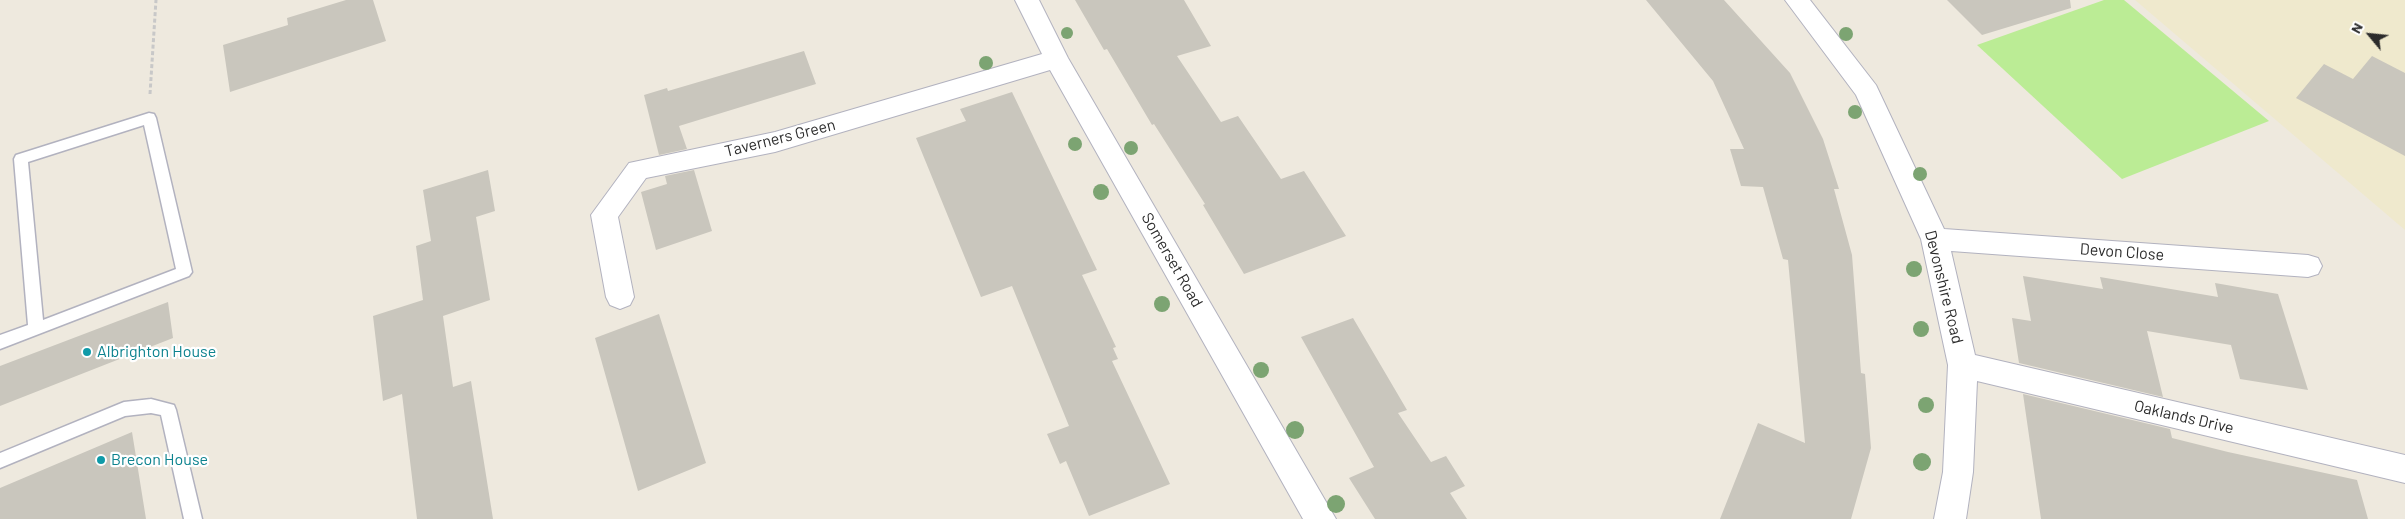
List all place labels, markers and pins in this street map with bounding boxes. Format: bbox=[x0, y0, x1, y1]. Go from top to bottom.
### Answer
place label: Albrighton House bbox=[97, 342, 216, 362]
marker: Albrighton House bbox=[81, 346, 93, 358]
place label: Brecon House bbox=[111, 450, 208, 470]
marker: Brecon House bbox=[95, 454, 107, 466]

